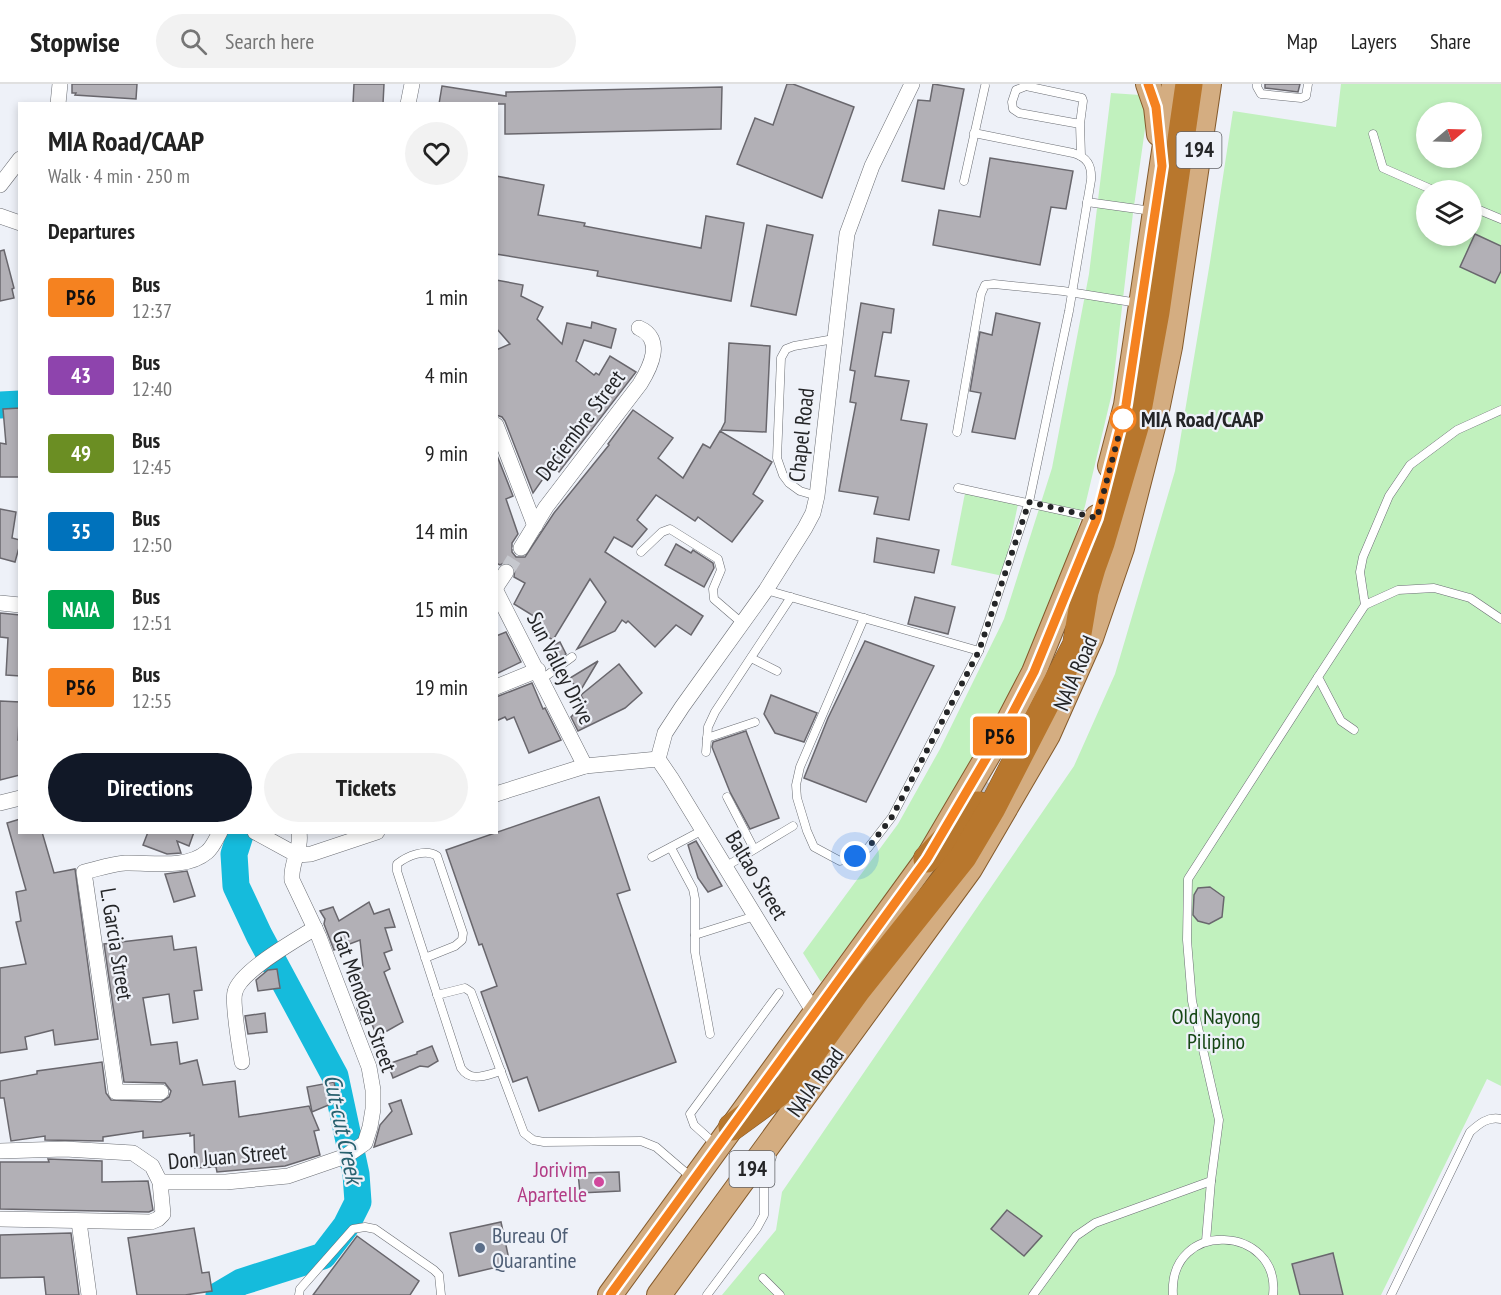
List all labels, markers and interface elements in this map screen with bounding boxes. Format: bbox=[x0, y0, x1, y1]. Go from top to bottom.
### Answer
search box bbox=[156, 14, 576, 68]
text: Stopwise bbox=[30, 23, 120, 60]
icon: search bbox=[177, 25, 210, 58]
text: Search here bbox=[225, 27, 314, 55]
text: Map bbox=[1287, 28, 1318, 55]
text: Layers bbox=[1351, 28, 1397, 55]
text: Share bbox=[1430, 28, 1471, 55]
north arrow bbox=[1416, 102, 1482, 168]
map controls bbox=[1416, 102, 1482, 246]
text: MIA Road/CAAP bbox=[48, 122, 204, 159]
button: heart bbox=[405, 122, 468, 185]
road number: 194 bbox=[1176, 132, 1222, 168]
text: Walk · 4 min · 250 m bbox=[48, 163, 190, 189]
button: layers bbox=[1416, 180, 1482, 246]
text: Departures bbox=[48, 217, 135, 245]
text: Bus bbox=[132, 270, 160, 298]
text: 1 min bbox=[425, 283, 468, 311]
text: P56 bbox=[66, 284, 96, 311]
text: 12:37 bbox=[132, 298, 172, 324]
text: Bus bbox=[132, 348, 160, 376]
text: 4 min bbox=[425, 361, 468, 389]
text: 43 bbox=[71, 362, 91, 389]
street label: Deciembre Street bbox=[529, 364, 631, 486]
text: 12:40 bbox=[132, 376, 172, 402]
street label: Chapel Road bbox=[782, 387, 820, 483]
place label: MIA Road/CAAP bbox=[1141, 405, 1264, 433]
marker: MIA Road/CAAP bbox=[1110, 406, 1136, 432]
text: Bus bbox=[132, 426, 160, 454]
text: 9 min bbox=[425, 439, 468, 467]
text: 49 bbox=[71, 440, 91, 467]
text: 12:45 bbox=[132, 454, 172, 480]
text: Bus bbox=[132, 504, 160, 532]
text: 14 min bbox=[415, 517, 468, 545]
text: 35 bbox=[71, 518, 91, 545]
text: 12:50 bbox=[132, 532, 172, 558]
text: Bus bbox=[132, 582, 160, 610]
text: 15 min bbox=[415, 595, 468, 623]
text: NAIA bbox=[62, 596, 100, 623]
street label: Sun Valley Drive bbox=[521, 607, 601, 729]
text: 12:51 bbox=[132, 610, 172, 636]
street label: NAIA Road bbox=[1047, 631, 1103, 715]
text: Bus bbox=[132, 660, 160, 688]
text: 19 min bbox=[415, 673, 468, 701]
text: P56 bbox=[66, 674, 96, 701]
text: 12:55 bbox=[132, 688, 172, 714]
line badge: P56 bbox=[966, 716, 1034, 756]
text: P56 bbox=[985, 723, 1015, 750]
button: Directions bbox=[48, 753, 252, 822]
button: Tickets bbox=[264, 753, 468, 822]
street label: Baltao Street bbox=[720, 825, 794, 925]
your location bbox=[840, 841, 870, 871]
street label: L. Garcia Street bbox=[94, 886, 140, 1002]
street label: Gat Mendoza Street bbox=[326, 926, 404, 1076]
park label: Old Nayong Pilipino bbox=[1172, 1002, 1260, 1055]
street label: NAIA Road bbox=[780, 1042, 850, 1122]
water label: Cut-cut Creek bbox=[317, 1071, 371, 1189]
street label: Don Juan Street bbox=[167, 1137, 287, 1175]
road number: 194 bbox=[730, 1151, 774, 1187]
place label: Jorivim Apartelle bbox=[517, 1155, 587, 1208]
marker: Jorivim Apartelle bbox=[592, 1175, 606, 1189]
place label: Bureau Of Quarantine bbox=[492, 1221, 576, 1274]
marker: Bureau Of Quarantine bbox=[473, 1241, 487, 1255]

